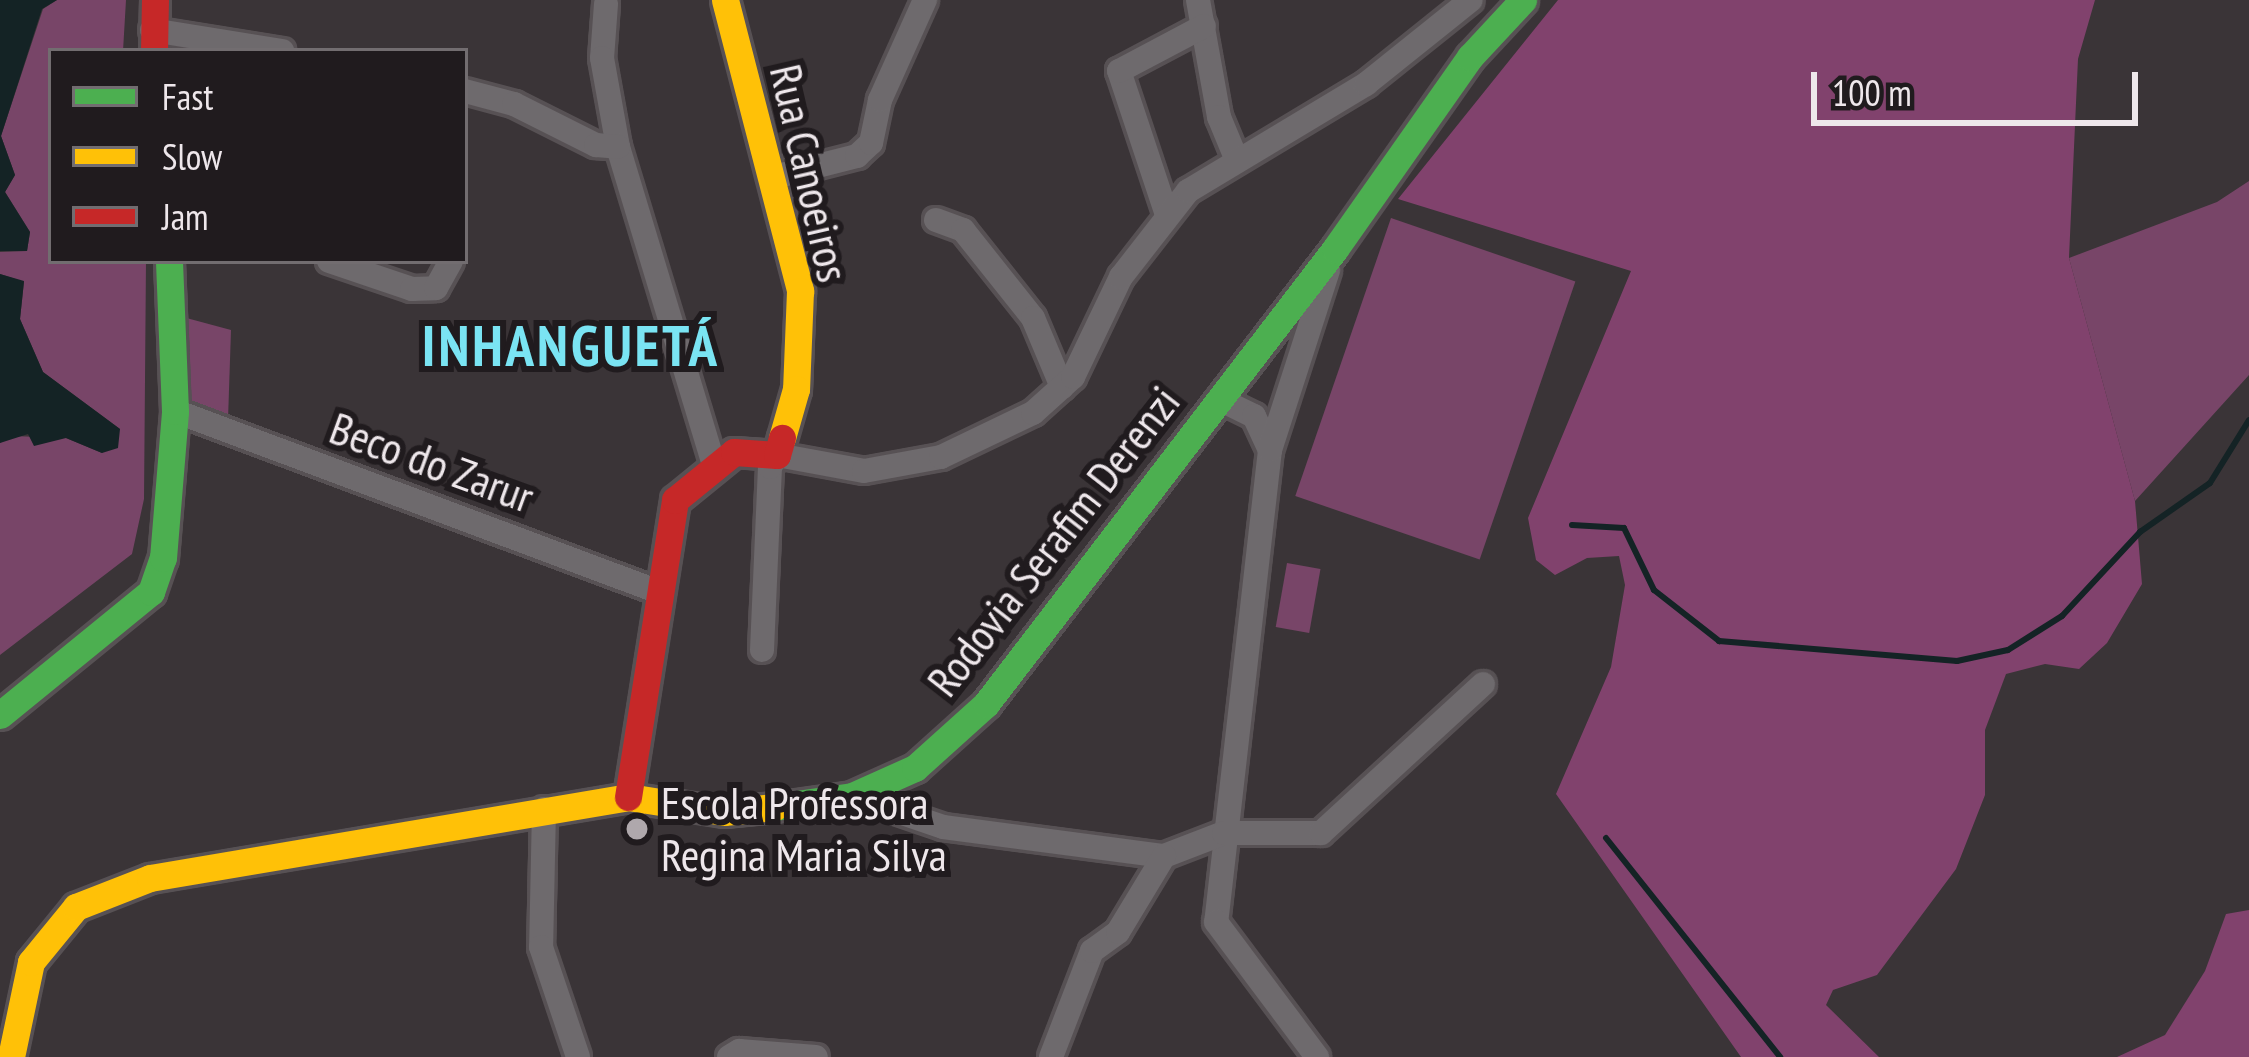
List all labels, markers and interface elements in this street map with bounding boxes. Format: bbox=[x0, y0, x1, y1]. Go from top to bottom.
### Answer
legend bbox=[48, 48, 468, 264]
scale bar bbox=[1817, 48, 2144, 122]
street label: Rua Canoeiros bbox=[759, 59, 861, 287]
text: 100 m bbox=[1832, 69, 1912, 116]
text: Fast bbox=[162, 73, 213, 120]
text: Slow bbox=[162, 133, 222, 180]
text: Jam bbox=[162, 193, 209, 240]
district label: INHANGUETÁ bbox=[422, 312, 720, 380]
street label: Rodovia Serafim Derenzi bbox=[915, 375, 1191, 707]
street label: Beco do Zarur bbox=[323, 400, 541, 524]
place label: Escola Professora Regina Maria Silva bbox=[661, 776, 947, 882]
marker: Escola Professora Regina Maria Silva bbox=[624, 816, 650, 842]

